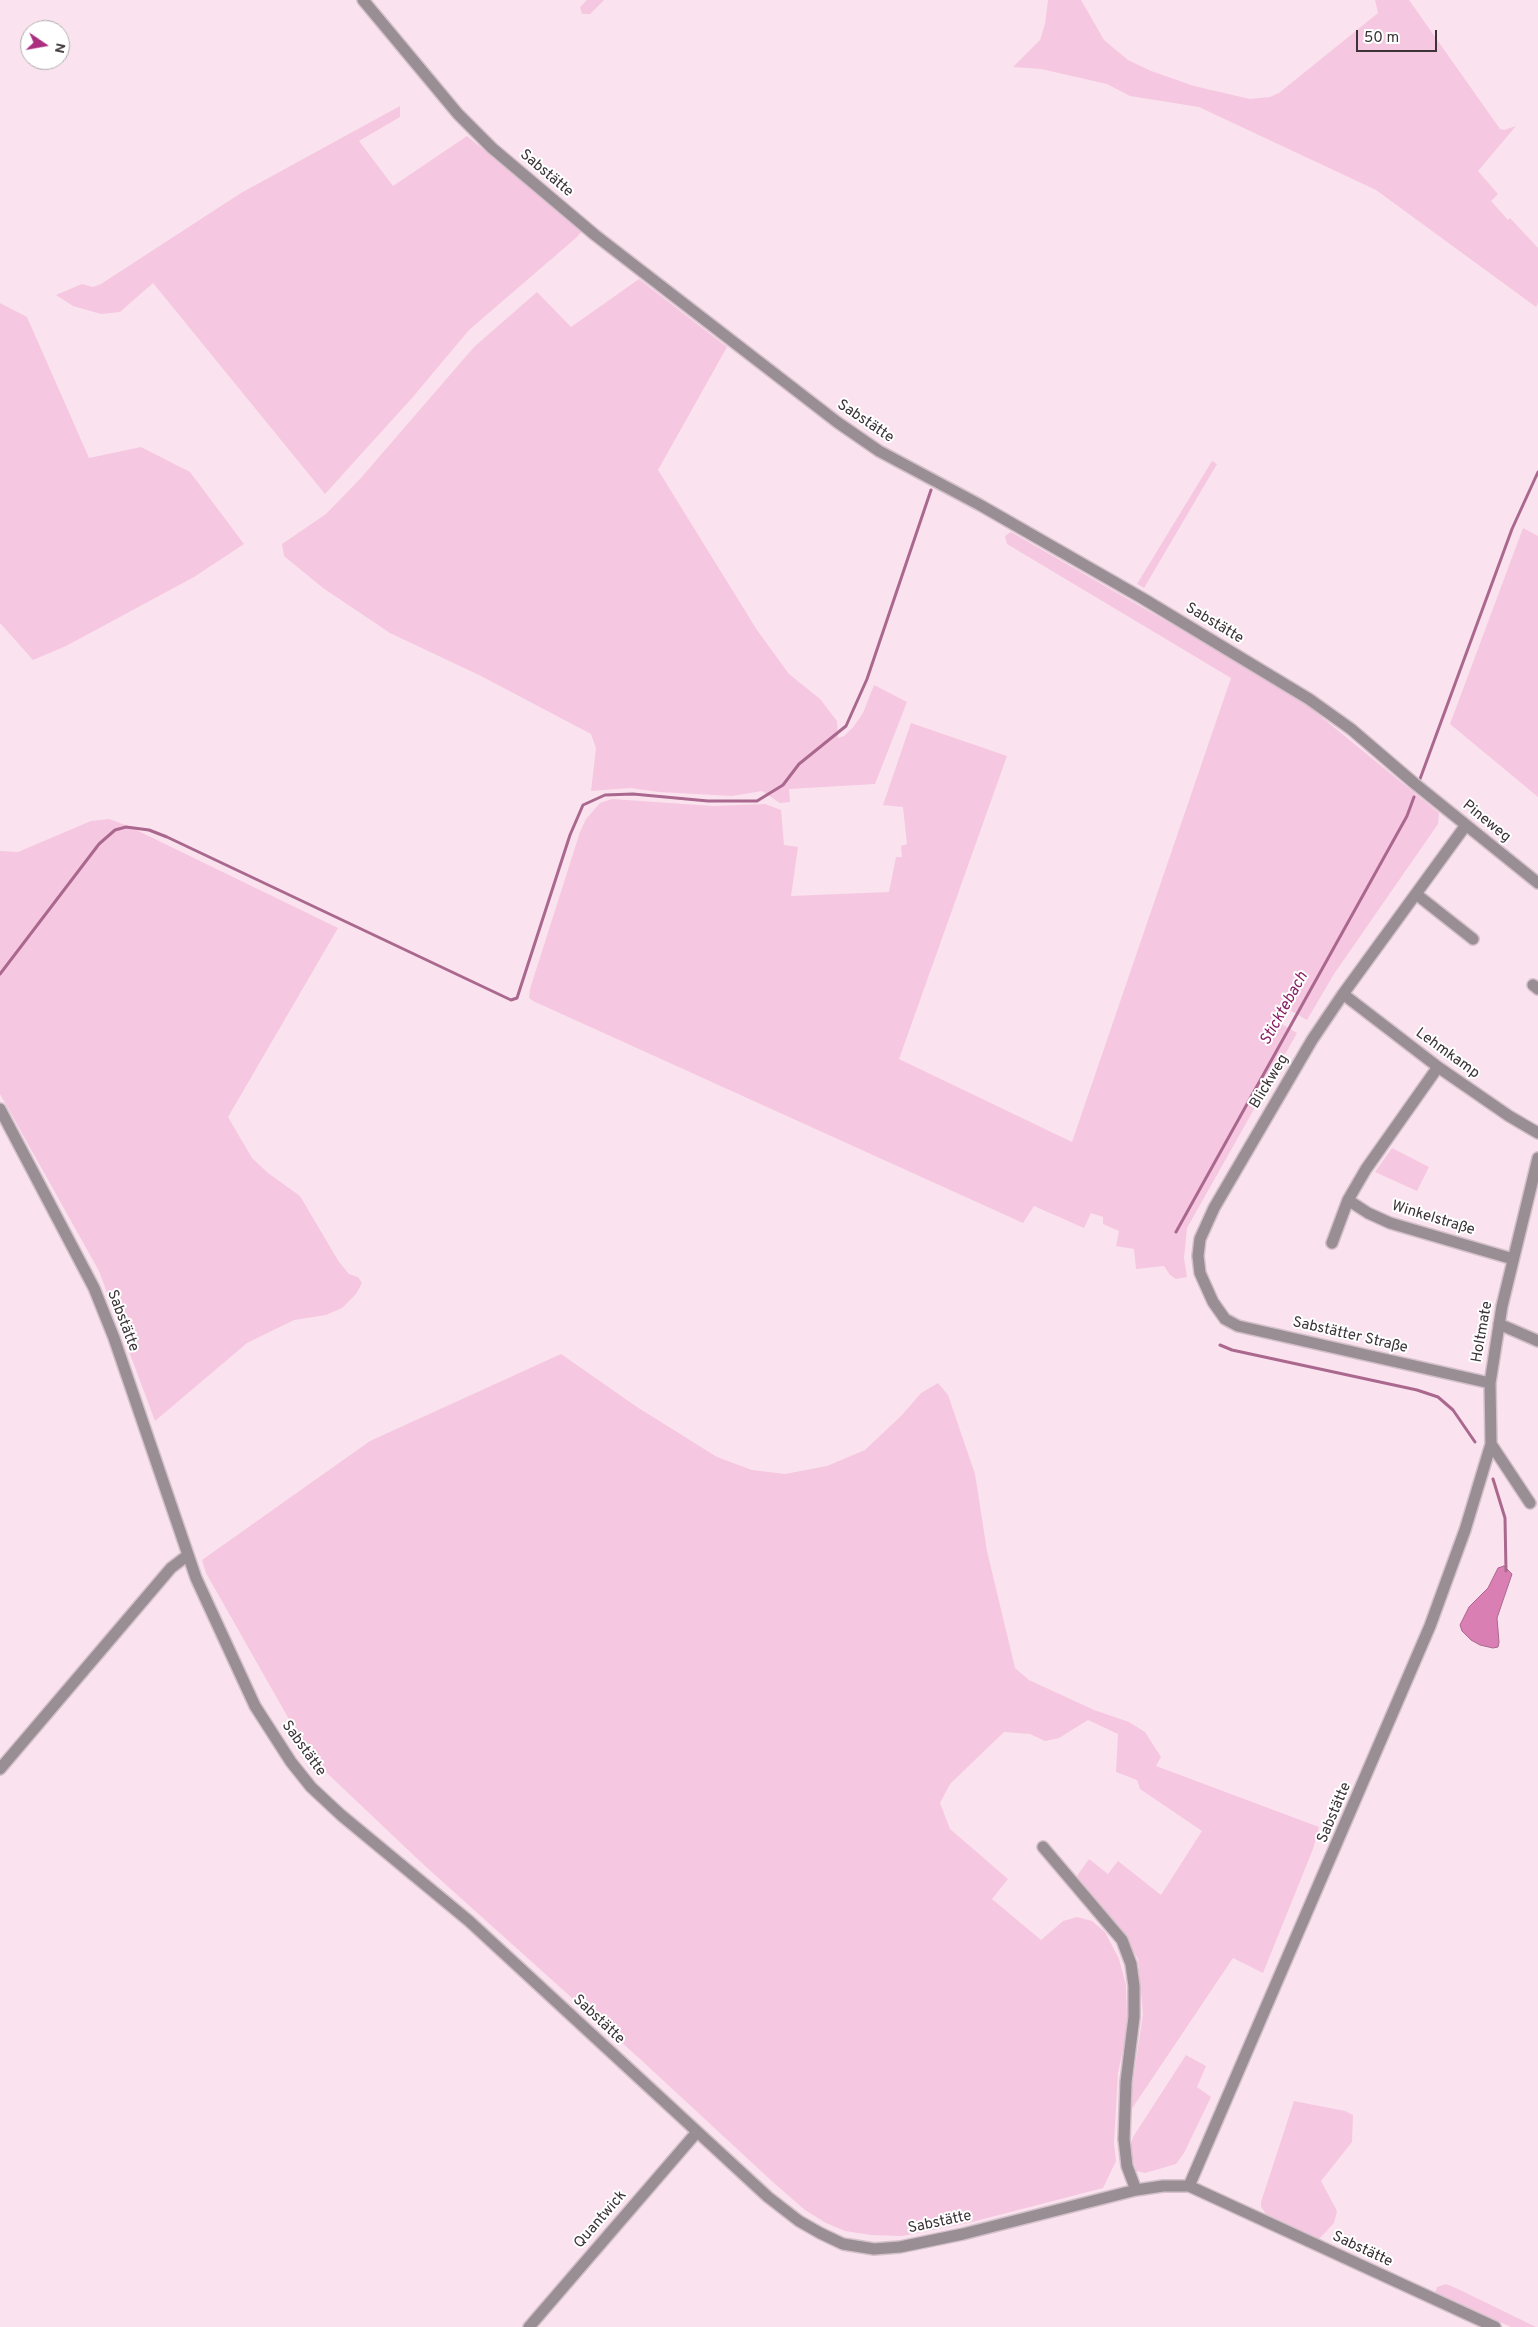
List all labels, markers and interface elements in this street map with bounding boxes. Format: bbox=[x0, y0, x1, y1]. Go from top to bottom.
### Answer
north arrow bbox=[20, 20, 70, 70]
scale bar bbox=[1358, 20, 1439, 52]
text: 50 m bbox=[1364, 29, 1399, 48]
text: N bbox=[50, 41, 69, 55]
street label: Sabstätte bbox=[516, 146, 576, 202]
street label: Sabstätte bbox=[833, 397, 897, 447]
street label: Sabstätte bbox=[1182, 600, 1246, 648]
street label: Pineweg bbox=[1458, 797, 1514, 847]
water label: Sticktebach bbox=[1257, 969, 1313, 1049]
street label: Lehmkamp bbox=[1411, 1025, 1483, 1083]
street label: Blickweg bbox=[1247, 1052, 1293, 1112]
street label: Winkelstraße bbox=[1389, 1198, 1477, 1240]
street label: Sabstätte bbox=[102, 1288, 142, 1354]
street label: Holtmate bbox=[1469, 1300, 1497, 1364]
street label: Sabstätter Straße bbox=[1291, 1314, 1409, 1358]
street label: Sabstätte bbox=[277, 1718, 329, 1780]
street label: Sabstätte bbox=[1314, 1780, 1356, 1846]
street label: Sabstätte bbox=[568, 1991, 628, 2049]
street label: Quantwick bbox=[571, 2187, 631, 2253]
street label: Sabstätte bbox=[907, 2207, 973, 2239]
street label: Sabstätte bbox=[1329, 2228, 1395, 2272]

